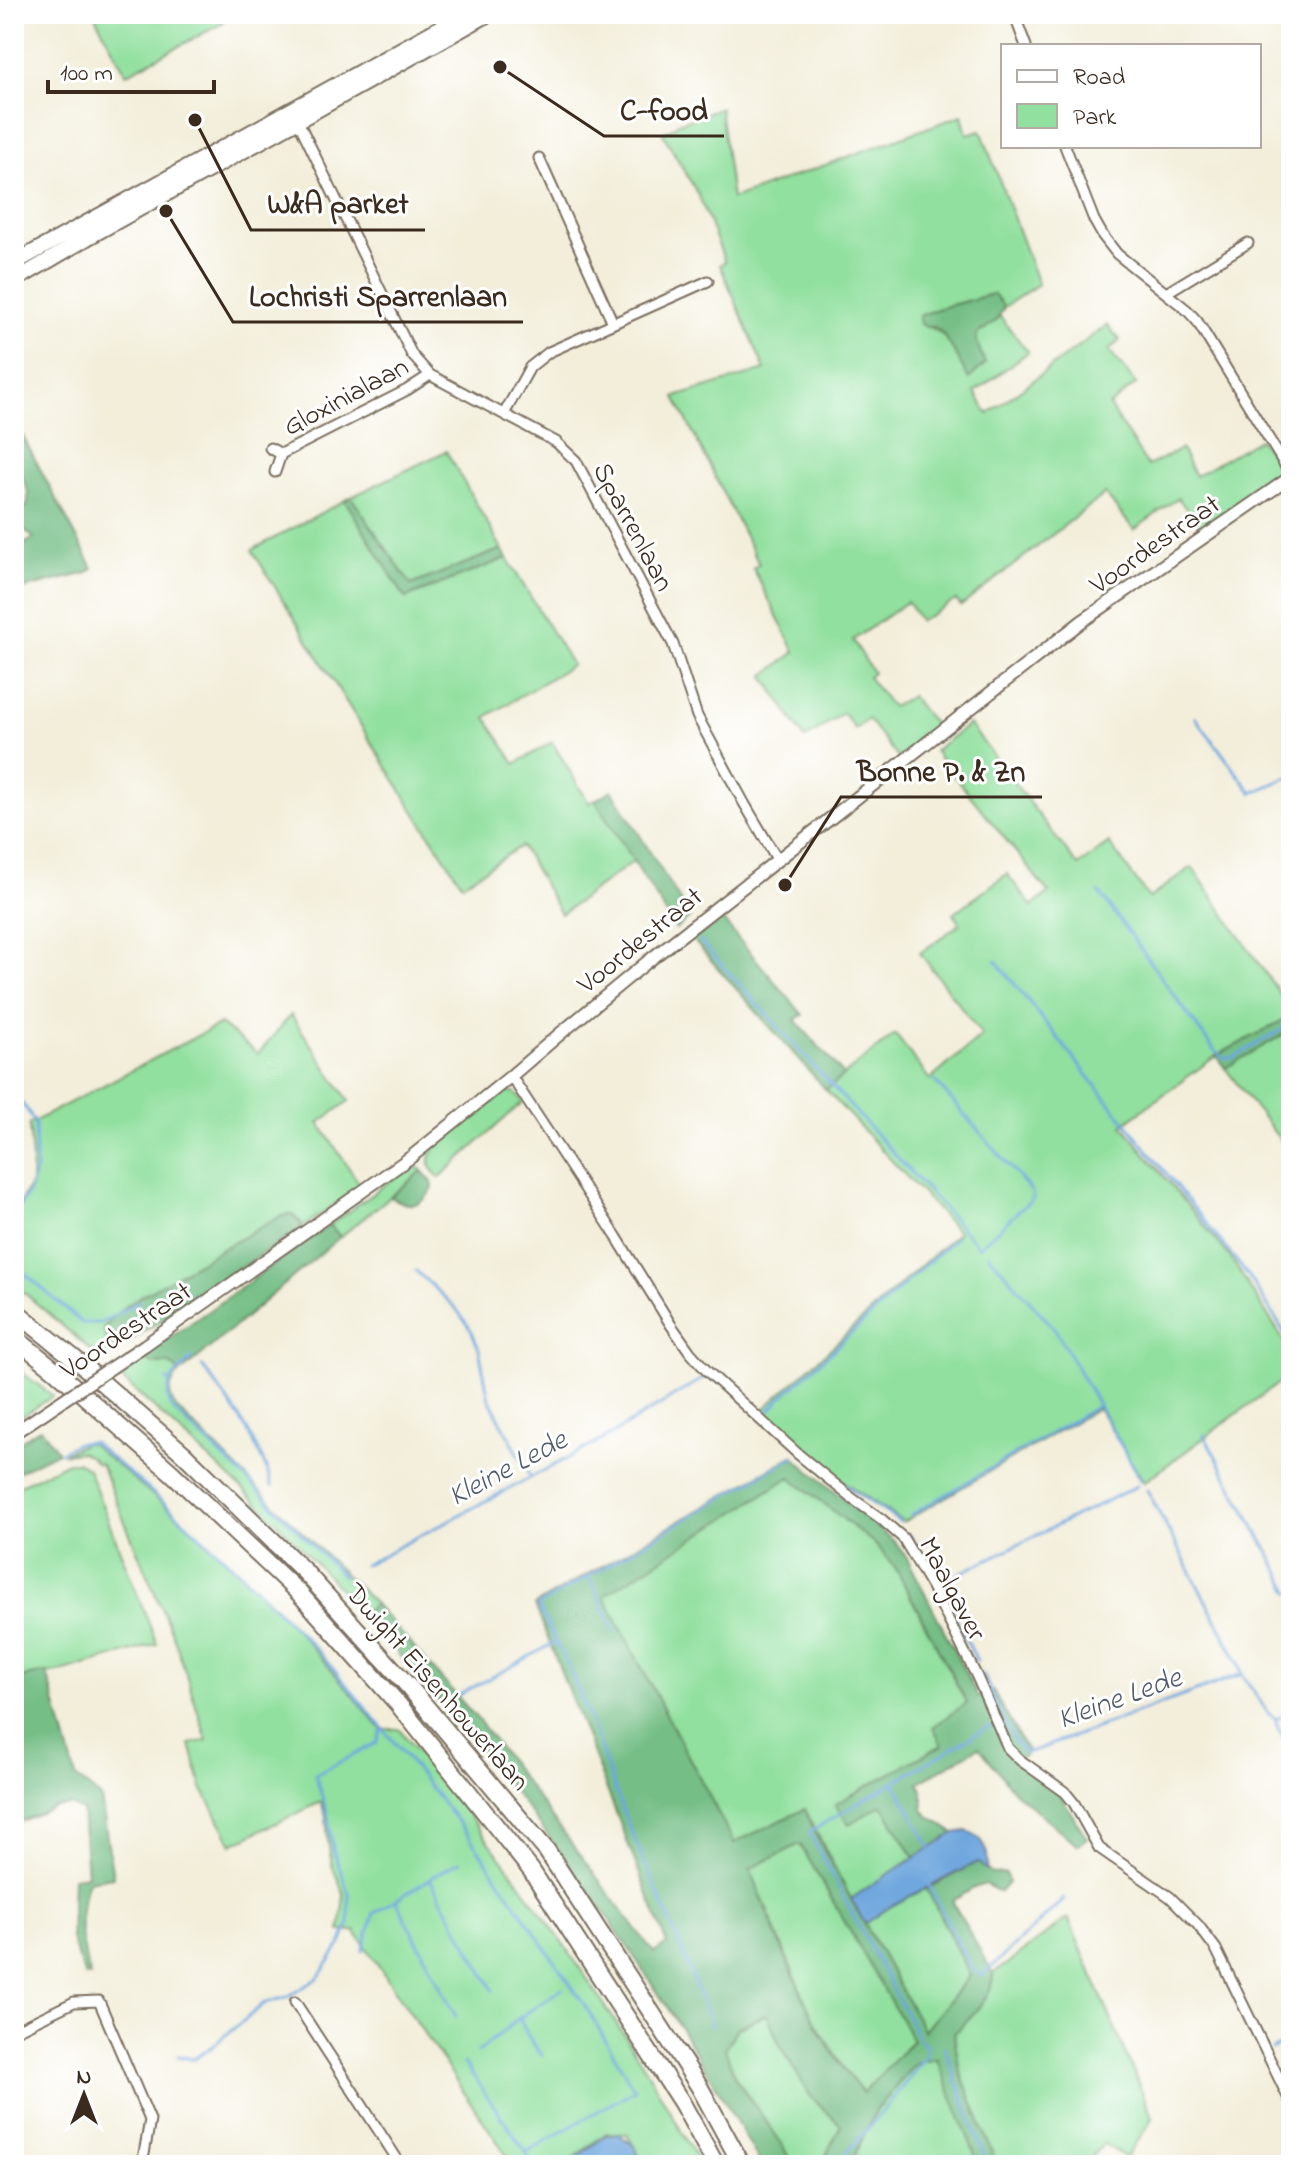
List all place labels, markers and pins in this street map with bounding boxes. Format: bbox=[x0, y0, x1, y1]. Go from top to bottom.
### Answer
callout: C-food bbox=[604, 82, 724, 136]
callout: W&A parket bbox=[251, 176, 425, 230]
callout: Lochristi Sparrenlaan bbox=[233, 268, 523, 322]
callout: Bonne P. & Zn bbox=[841, 743, 1042, 797]

